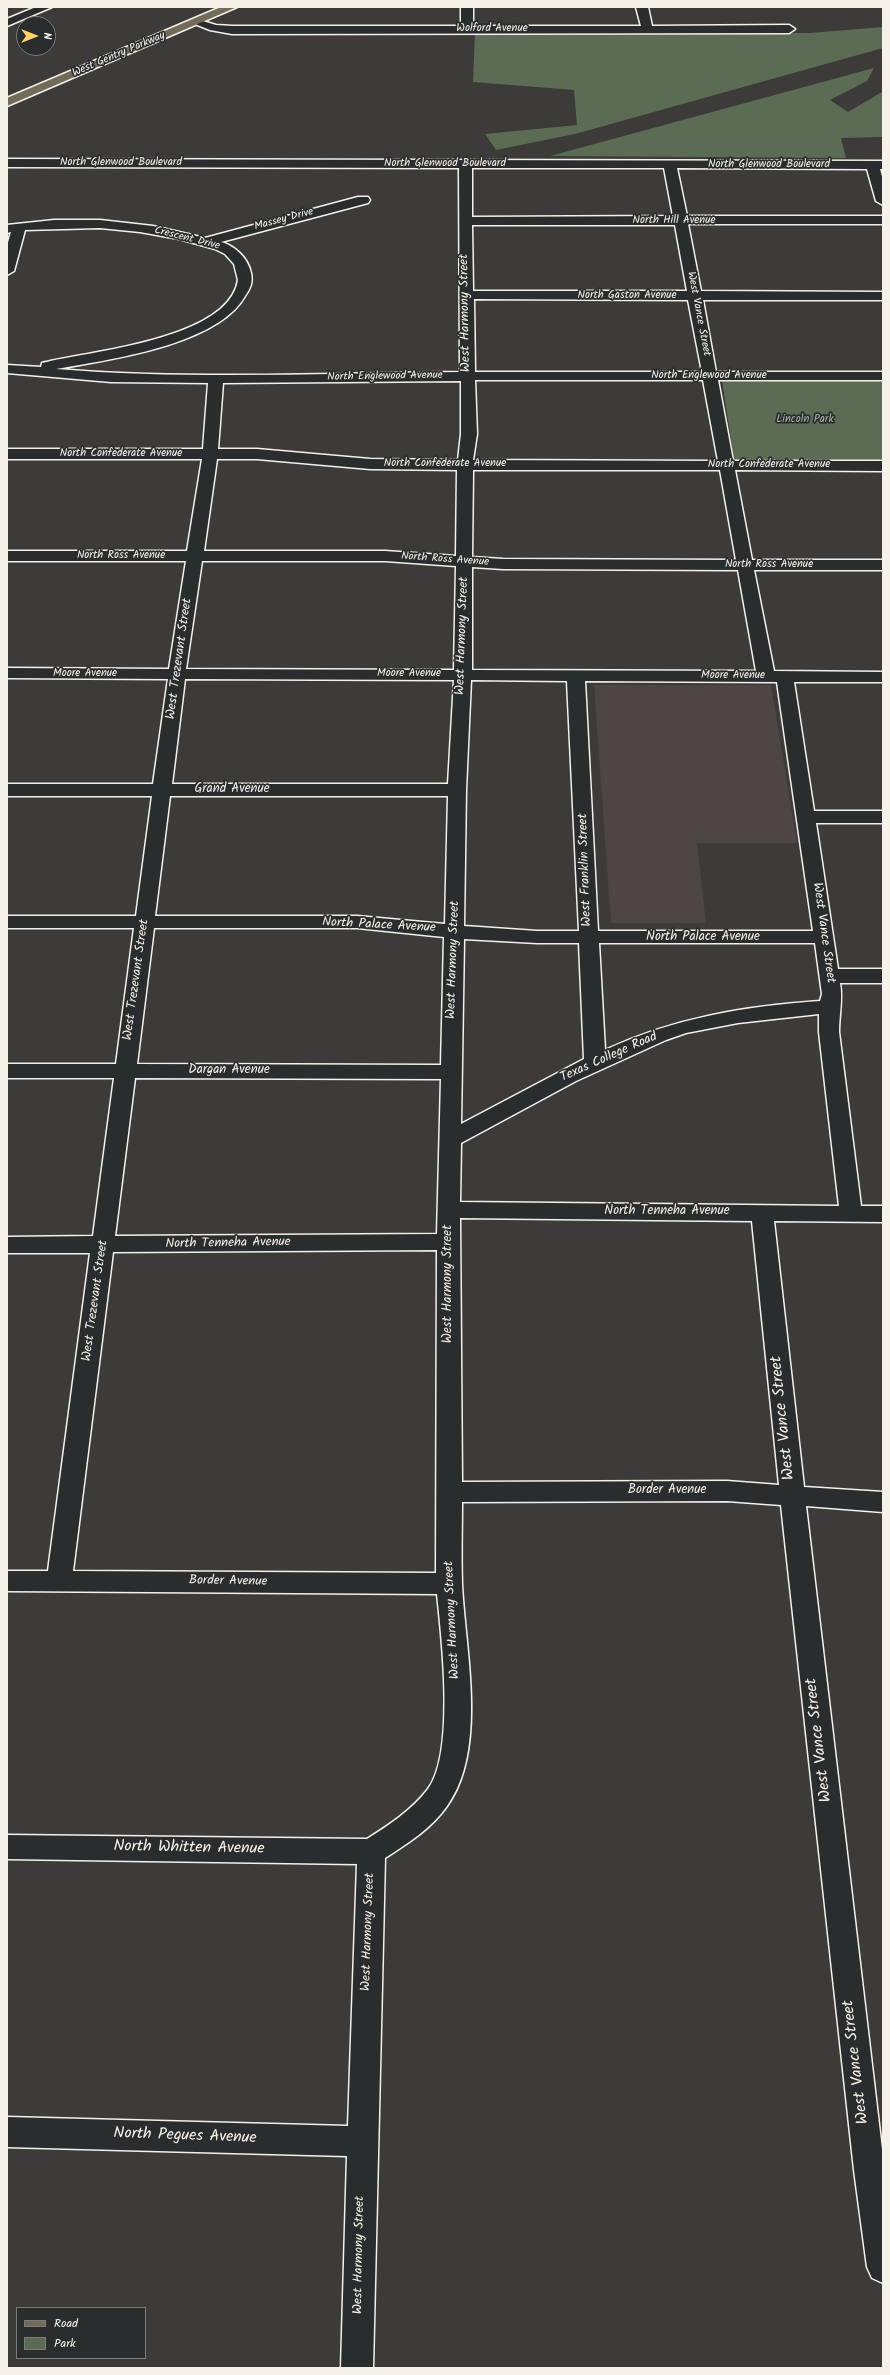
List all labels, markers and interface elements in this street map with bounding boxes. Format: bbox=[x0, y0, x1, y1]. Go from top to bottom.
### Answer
north arrow bbox=[16, 16, 56, 56]
street label: Wolford Avenue bbox=[456, 22, 528, 36]
street label: West Gentry Parkway bbox=[71, 29, 167, 81]
text: N bbox=[38, 33, 56, 39]
street label: North Glenwood Boulevard bbox=[60, 156, 182, 170]
street label: North Glenwood Boulevard bbox=[384, 157, 506, 171]
street label: North Glenwood Boulevard bbox=[708, 158, 830, 172]
street label: Massey Drive bbox=[253, 206, 315, 234]
street label: North Hill Avenue bbox=[633, 214, 715, 228]
street label: Crescent Drive bbox=[153, 224, 221, 254]
street label: West Harmony Street bbox=[457, 254, 475, 372]
street label: West Vance Street bbox=[683, 271, 713, 357]
street label: North Gaston Avenue bbox=[577, 289, 677, 303]
street label: North Englewood Avenue bbox=[327, 369, 443, 385]
street label: North Englewood Avenue bbox=[651, 369, 767, 383]
park label: Lincoln Park bbox=[776, 413, 834, 427]
street label: North Confederate Avenue bbox=[60, 447, 182, 461]
street label: North Confederate Avenue bbox=[384, 457, 506, 471]
street label: North Confederate Avenue bbox=[708, 458, 830, 472]
street label: North Ross Avenue bbox=[77, 549, 165, 563]
street label: North Ross Avenue bbox=[401, 550, 489, 570]
street label: North Ross Avenue bbox=[725, 558, 813, 572]
street label: West Harmony Street bbox=[453, 577, 473, 695]
street label: West Trezevant Street bbox=[164, 597, 196, 721]
street label: Moore Avenue bbox=[53, 667, 117, 681]
street label: Moore Avenue bbox=[377, 667, 441, 681]
street label: Moore Avenue bbox=[701, 669, 765, 683]
street label: Grand Avenue bbox=[194, 782, 270, 798]
street label: West Franklin Street bbox=[576, 813, 596, 927]
street label: West Vance Street bbox=[808, 882, 838, 984]
street label: West Harmony Street bbox=[444, 901, 464, 1019]
street label: North Palace Avenue bbox=[322, 915, 436, 937]
street label: West Trezevant Street bbox=[121, 918, 153, 1042]
street label: North Palace Avenue bbox=[646, 930, 760, 946]
street label: Texas College Road bbox=[558, 1030, 660, 1086]
street label: Dargan Avenue bbox=[188, 1063, 270, 1079]
street label: North Tenneha Avenue bbox=[604, 1204, 730, 1220]
street label: West Harmony Street bbox=[441, 1225, 457, 1343]
street label: North Tenneha Avenue bbox=[165, 1235, 291, 1253]
street label: West Trezevant Street bbox=[80, 1239, 112, 1363]
street label: West Vance Street bbox=[768, 1355, 800, 1481]
street label: Border Avenue bbox=[628, 1483, 706, 1499]
street label: West Harmony Street bbox=[442, 1560, 464, 1680]
street label: Border Avenue bbox=[189, 1574, 267, 1590]
street label: West Vance Street bbox=[803, 1677, 837, 1803]
street label: North Whitten Avenue bbox=[113, 1838, 265, 1860]
street label: West Harmony Street bbox=[359, 1873, 379, 1991]
street label: West Vance Street bbox=[840, 1999, 874, 2125]
street label: North Pegues Avenue bbox=[113, 2125, 257, 2149]
street label: West Harmony Street bbox=[351, 2196, 369, 2314]
legend bbox=[16, 2307, 146, 2359]
text: Road bbox=[54, 2314, 78, 2333]
text: Park bbox=[54, 2334, 76, 2353]

